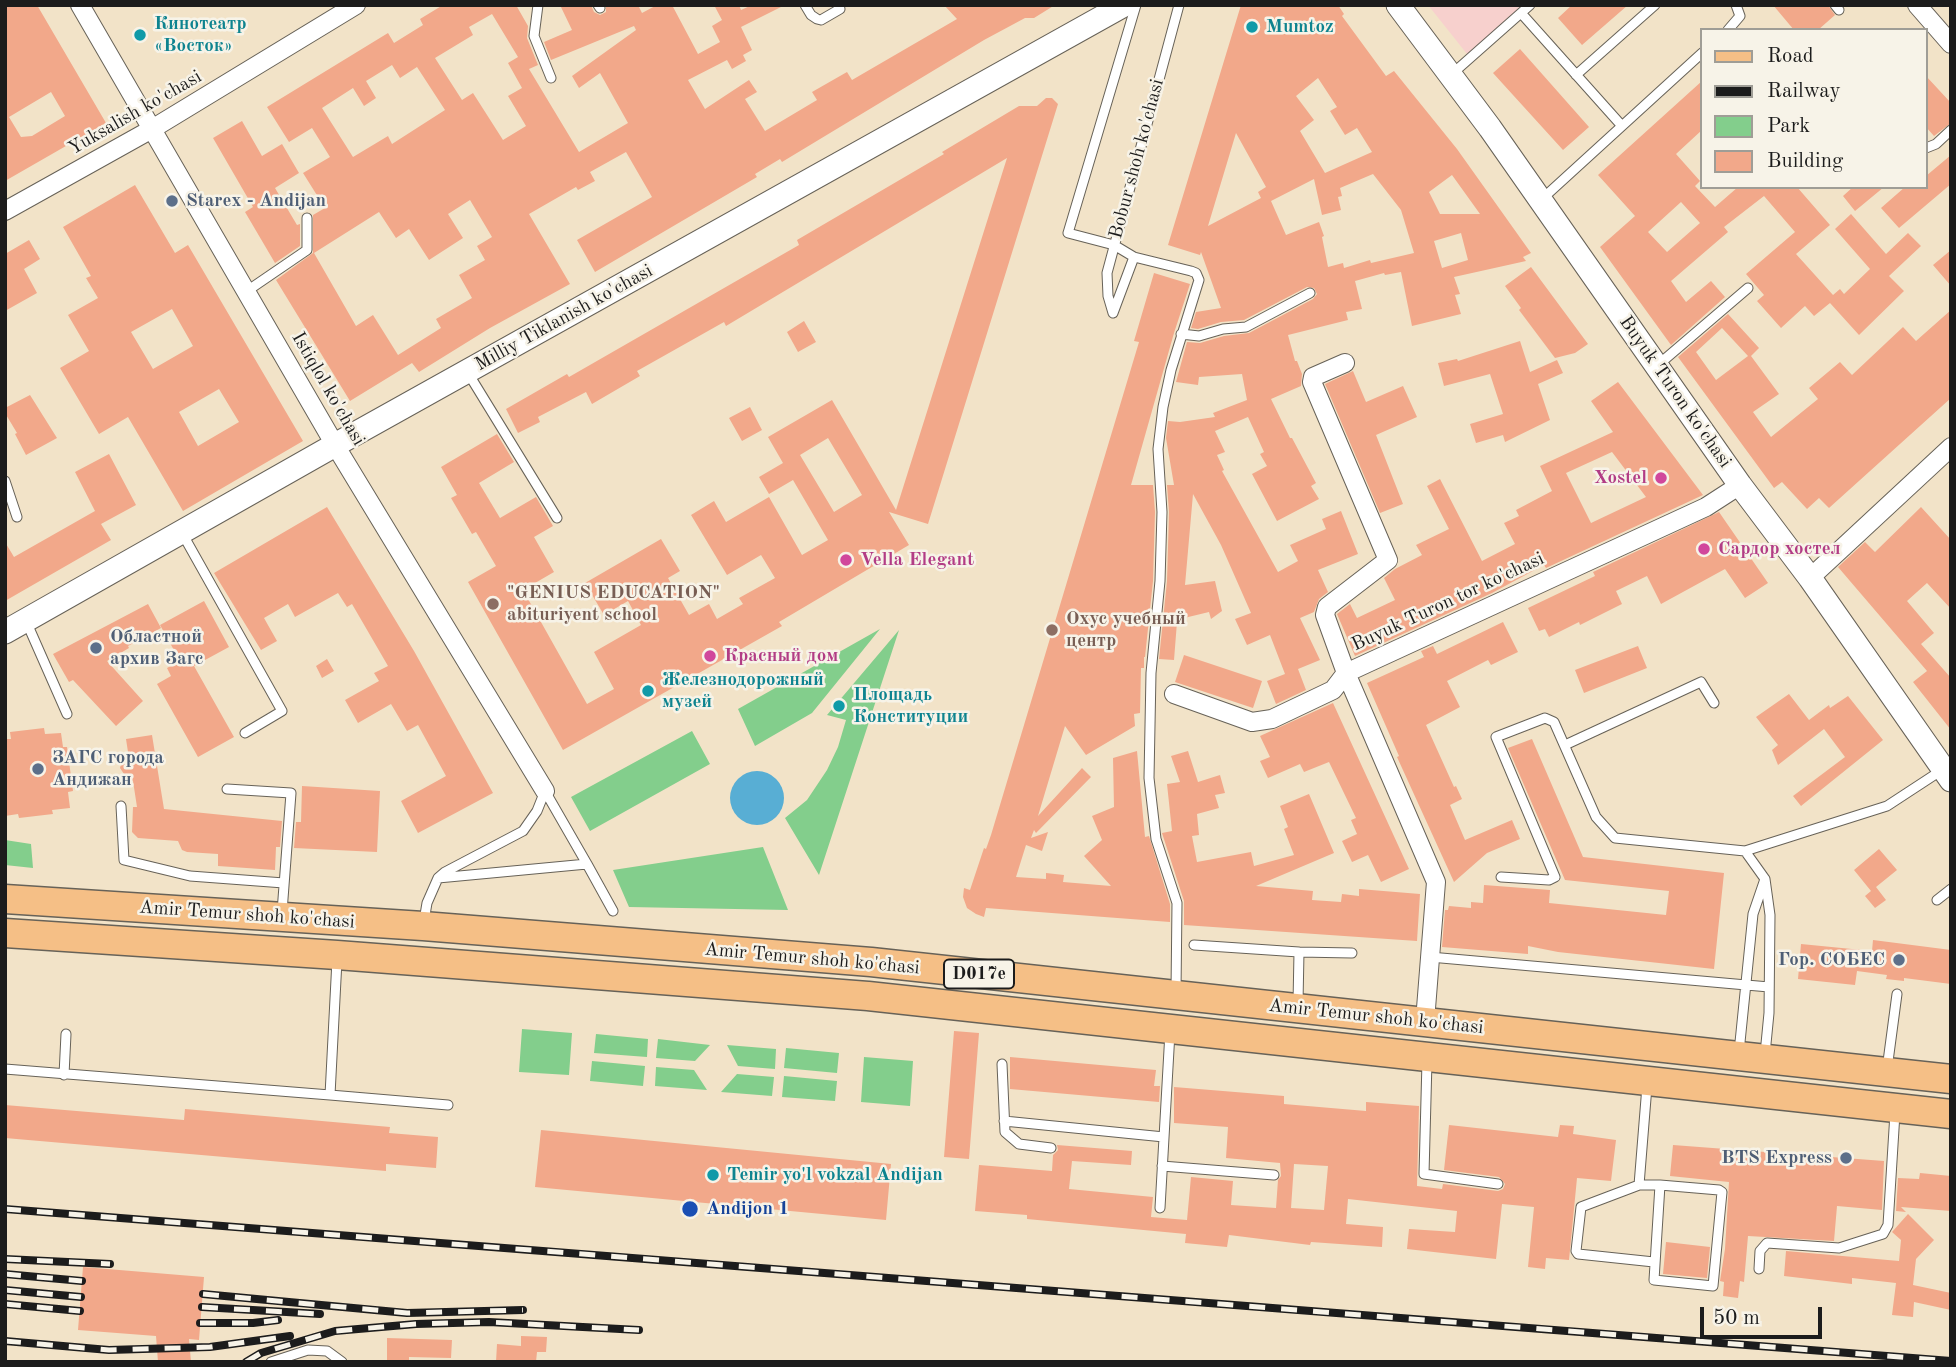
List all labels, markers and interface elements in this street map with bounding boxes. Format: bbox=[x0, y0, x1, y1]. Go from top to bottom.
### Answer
place label: Кинотеатр «Восток» bbox=[154, 13, 247, 57]
place label: Mumtoz bbox=[1266, 16, 1334, 38]
marker: Mumtoz bbox=[1244, 19, 1260, 35]
marker: Кинотеатр «Восток» bbox=[132, 27, 148, 43]
legend bbox=[1700, 28, 1928, 189]
text: Road bbox=[1767, 46, 1814, 67]
street label: Yuksalish ko'chasi bbox=[64, 66, 206, 160]
street label: Bobur shoh ko'chasi bbox=[1105, 77, 1169, 241]
text: Railway bbox=[1767, 81, 1841, 102]
text: Park bbox=[1767, 116, 1810, 137]
text: Building bbox=[1767, 151, 1843, 172]
place label: Starex - Andijan bbox=[186, 190, 326, 212]
marker: Starex - Andijan bbox=[164, 193, 180, 209]
street label: Milliy Tiklanish ko'chasi bbox=[471, 260, 657, 376]
street label: Buyuk Turon ko'chasi bbox=[1614, 312, 1736, 472]
street label: Istiqlol ko'chasi bbox=[286, 328, 370, 450]
place label: Xostel bbox=[1594, 467, 1647, 489]
marker: Xostel bbox=[1653, 470, 1669, 486]
place label: Сардор хостел bbox=[1718, 538, 1841, 560]
marker: Сардор хостел bbox=[1696, 541, 1712, 557]
street label: Buyuk Turon tor ko'chasi bbox=[1348, 547, 1548, 657]
place label: Vella Elegant bbox=[860, 549, 974, 571]
marker: Vella Elegant bbox=[838, 552, 854, 568]
place label: "GENIUS EDUCATION" abituriyent school bbox=[507, 582, 720, 626]
marker: "GENIUS EDUCATION" abituriyent school bbox=[485, 596, 501, 612]
place label: Охус учебный центр bbox=[1066, 608, 1186, 652]
marker: Охус учебный центр bbox=[1044, 622, 1060, 638]
place label: Областной архив Загс bbox=[110, 626, 204, 670]
marker: Областной архив Загс bbox=[88, 640, 104, 656]
place label: Красный дом bbox=[724, 645, 838, 667]
marker: Красный дом bbox=[702, 648, 718, 664]
place label: Железнодорожный музей bbox=[662, 669, 824, 713]
marker: Железнодорожный музей bbox=[640, 683, 656, 699]
place label: Площадь Конституции bbox=[853, 684, 968, 728]
marker: Площадь Конституции bbox=[831, 698, 847, 714]
place label: ЗАГС города Андижан bbox=[52, 747, 164, 791]
marker: ЗАГС города Андижан bbox=[30, 761, 46, 777]
street label: Amir Temur shoh ko'chasi bbox=[138, 896, 356, 934]
street label: Amir Temur shoh ko'chasi bbox=[703, 938, 921, 980]
place label: Гор. СОБЕС bbox=[1778, 949, 1885, 971]
marker: Гор. СОБЕС bbox=[1891, 952, 1907, 968]
road number: D017e bbox=[944, 959, 1014, 988]
street label: Amir Temur shoh ko'chasi bbox=[1267, 994, 1485, 1040]
place label: BTS Express bbox=[1721, 1147, 1832, 1169]
marker: BTS Express bbox=[1838, 1150, 1854, 1166]
place label: Temir yo'l vokzal Andijan bbox=[727, 1164, 943, 1186]
marker: Temir yo'l vokzal Andijan bbox=[705, 1167, 721, 1183]
place label: Andijon 1 bbox=[706, 1198, 789, 1220]
marker: Andijon 1 bbox=[680, 1199, 700, 1219]
scale bar bbox=[1704, 1294, 1826, 1338]
text: 50 m bbox=[1713, 1308, 1760, 1329]

